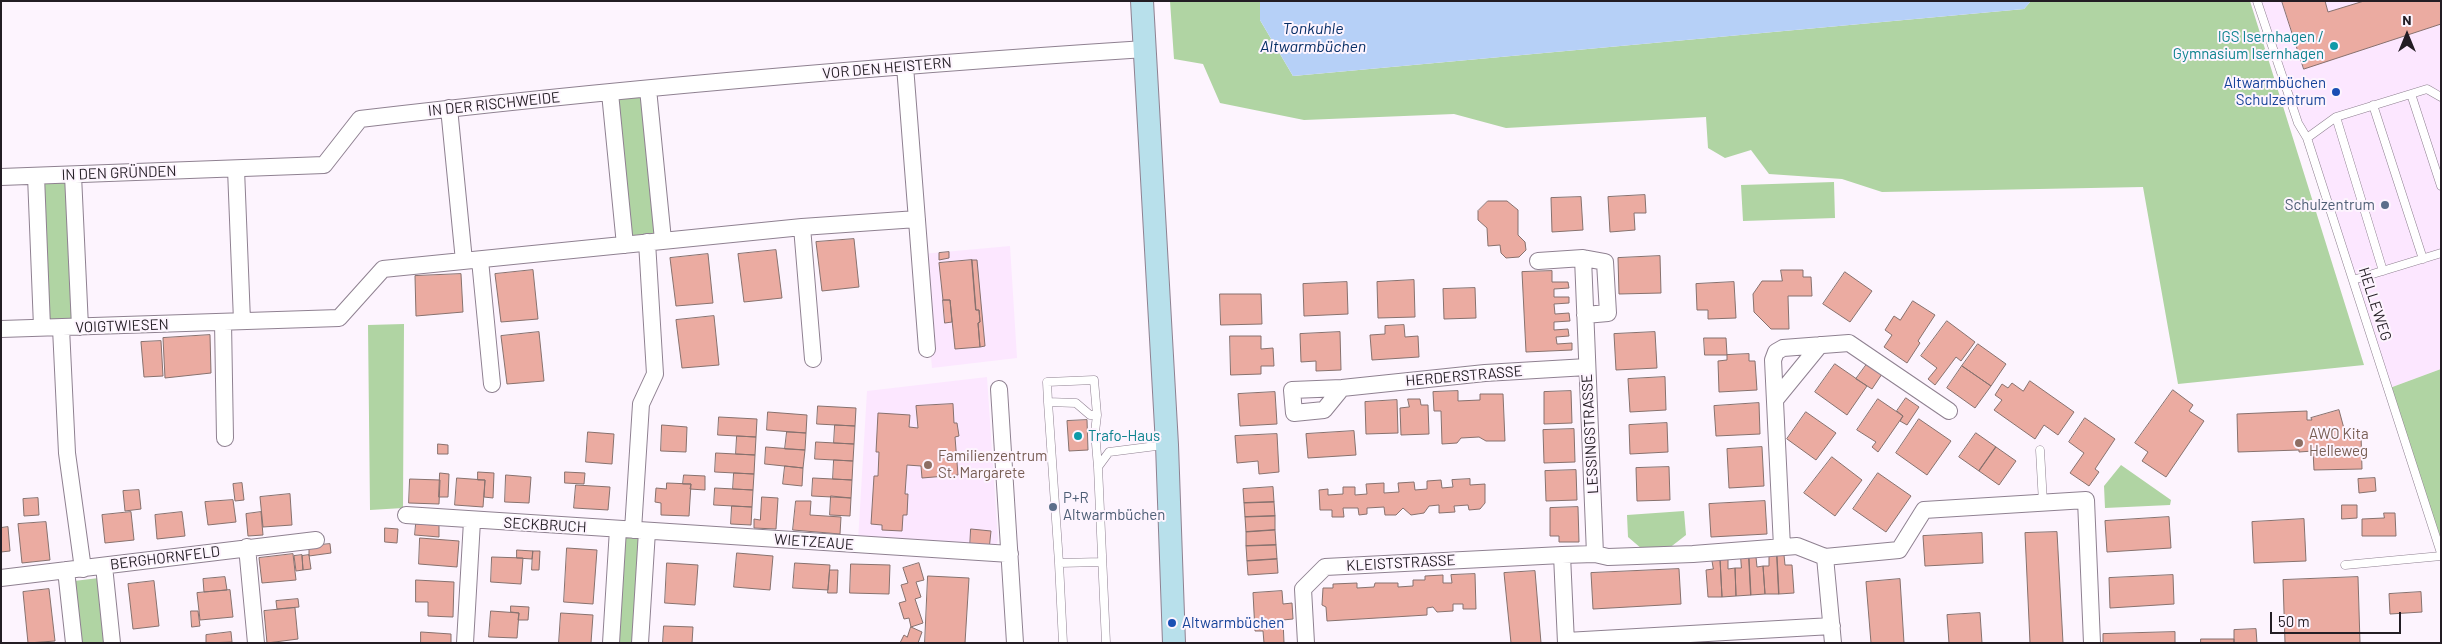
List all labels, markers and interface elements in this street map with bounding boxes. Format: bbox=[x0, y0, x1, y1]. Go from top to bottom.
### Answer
north arrow bbox=[2382, 10, 2432, 60]
text: N bbox=[2402, 11, 2412, 28]
water label: Tonkuhle Altwarmbüchen bbox=[1260, 19, 1366, 57]
place label: IGS Isernhagen / Gymnasium Isernhagen bbox=[2173, 28, 2324, 63]
marker: IGS Isernhagen / Gymnasium Isernhagen bbox=[2328, 40, 2340, 52]
street label: VOR DEN HEISTERN bbox=[822, 53, 952, 83]
place label: Altwarmbüchen Schulzentrum bbox=[2224, 74, 2326, 109]
marker: Altwarmbüchen Schulzentrum bbox=[2330, 86, 2342, 98]
street label: IN DER RISCHWEIDE bbox=[427, 88, 561, 120]
street label: IN DEN GRÜNDEN bbox=[61, 162, 177, 184]
place label: Schulzentrum bbox=[2285, 196, 2375, 214]
marker: Schulzentrum bbox=[2379, 199, 2391, 211]
street label: HELLEWEG bbox=[2355, 265, 2395, 343]
street label: VOIGTWIESEN bbox=[75, 315, 169, 337]
street label: HERDERSTRASSE bbox=[1405, 362, 1523, 390]
street label: LESSINGSTRASSE bbox=[1578, 374, 1602, 494]
place label: AWO Kita Helleweg bbox=[2309, 425, 2369, 460]
place label: Trafo-Haus bbox=[1088, 427, 1160, 445]
marker: Trafo-Haus bbox=[1072, 430, 1084, 442]
marker: AWO Kita Helleweg bbox=[2293, 437, 2305, 449]
place label: Familienzentrum St. Margarete bbox=[938, 447, 1047, 482]
marker: Familienzentrum St. Margarete bbox=[922, 459, 934, 471]
place label: P+R Altwarmbüchen bbox=[1063, 489, 1165, 524]
marker: P+R Altwarmbüchen bbox=[1047, 501, 1059, 513]
street label: SECKBRUCH bbox=[503, 514, 587, 536]
street label: WIETZEAUE bbox=[774, 530, 854, 554]
street label: BERGHORNFELD bbox=[109, 542, 221, 574]
street label: KLEISTSTRASSE bbox=[1346, 551, 1456, 575]
scale bar bbox=[2272, 602, 2403, 634]
text: 50 m bbox=[2278, 612, 2310, 630]
place label: Altwarmbüchen bbox=[1182, 614, 1284, 632]
marker: Altwarmbüchen bbox=[1166, 617, 1178, 629]

